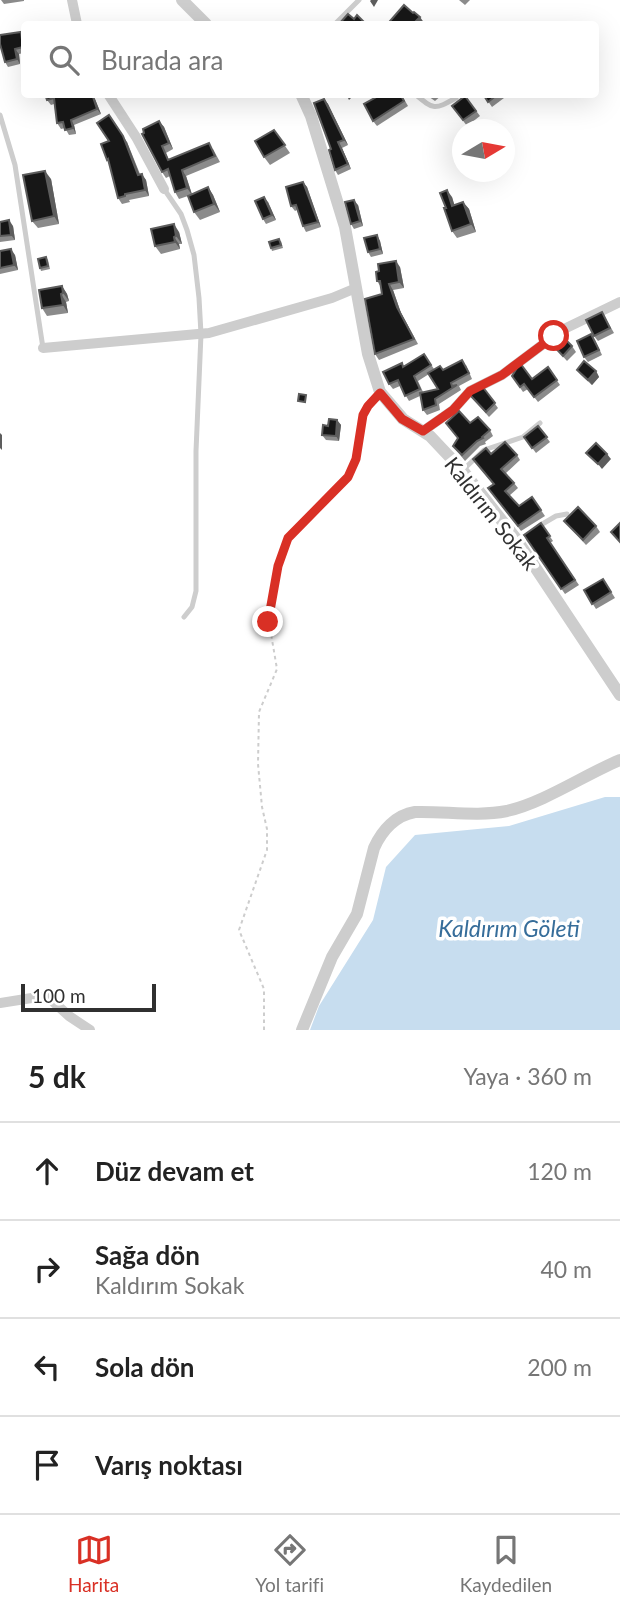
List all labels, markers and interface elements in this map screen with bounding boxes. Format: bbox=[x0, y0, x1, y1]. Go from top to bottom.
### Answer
search box bbox=[21, 21, 599, 98]
icon: search bbox=[45, 41, 83, 79]
text: Burada ara bbox=[101, 44, 223, 76]
north arrow bbox=[452, 119, 515, 182]
route start bbox=[538, 320, 569, 351]
street label: Kaldırım Sokak bbox=[440, 452, 544, 575]
route end bbox=[252, 606, 283, 637]
water label: Kaldırım Göleti bbox=[438, 914, 581, 942]
scale bar bbox=[21, 981, 156, 1013]
text: 100 m bbox=[32, 984, 86, 1007]
text: 5 dk bbox=[28, 1058, 86, 1094]
text: Yaya · 360 m bbox=[463, 1062, 592, 1090]
icon: ahead bbox=[28, 1152, 66, 1190]
text: Düz devam et bbox=[95, 1155, 254, 1187]
text: 120 m bbox=[527, 1157, 592, 1185]
text: Sağa dön bbox=[95, 1239, 200, 1271]
icon: right bbox=[28, 1250, 66, 1288]
text: 40 m bbox=[541, 1255, 592, 1283]
text: Kaldırım Sokak bbox=[95, 1271, 244, 1299]
icon: left bbox=[28, 1348, 66, 1386]
text: Sola dön bbox=[95, 1351, 195, 1383]
text: 200 m bbox=[527, 1353, 592, 1381]
icon: arrive bbox=[28, 1446, 66, 1484]
text: Varış noktası bbox=[95, 1449, 243, 1481]
tab: Harita bbox=[68, 1531, 119, 1596]
tab: Yol tarifi bbox=[255, 1531, 324, 1596]
tab: Kaydedilen bbox=[460, 1531, 552, 1596]

